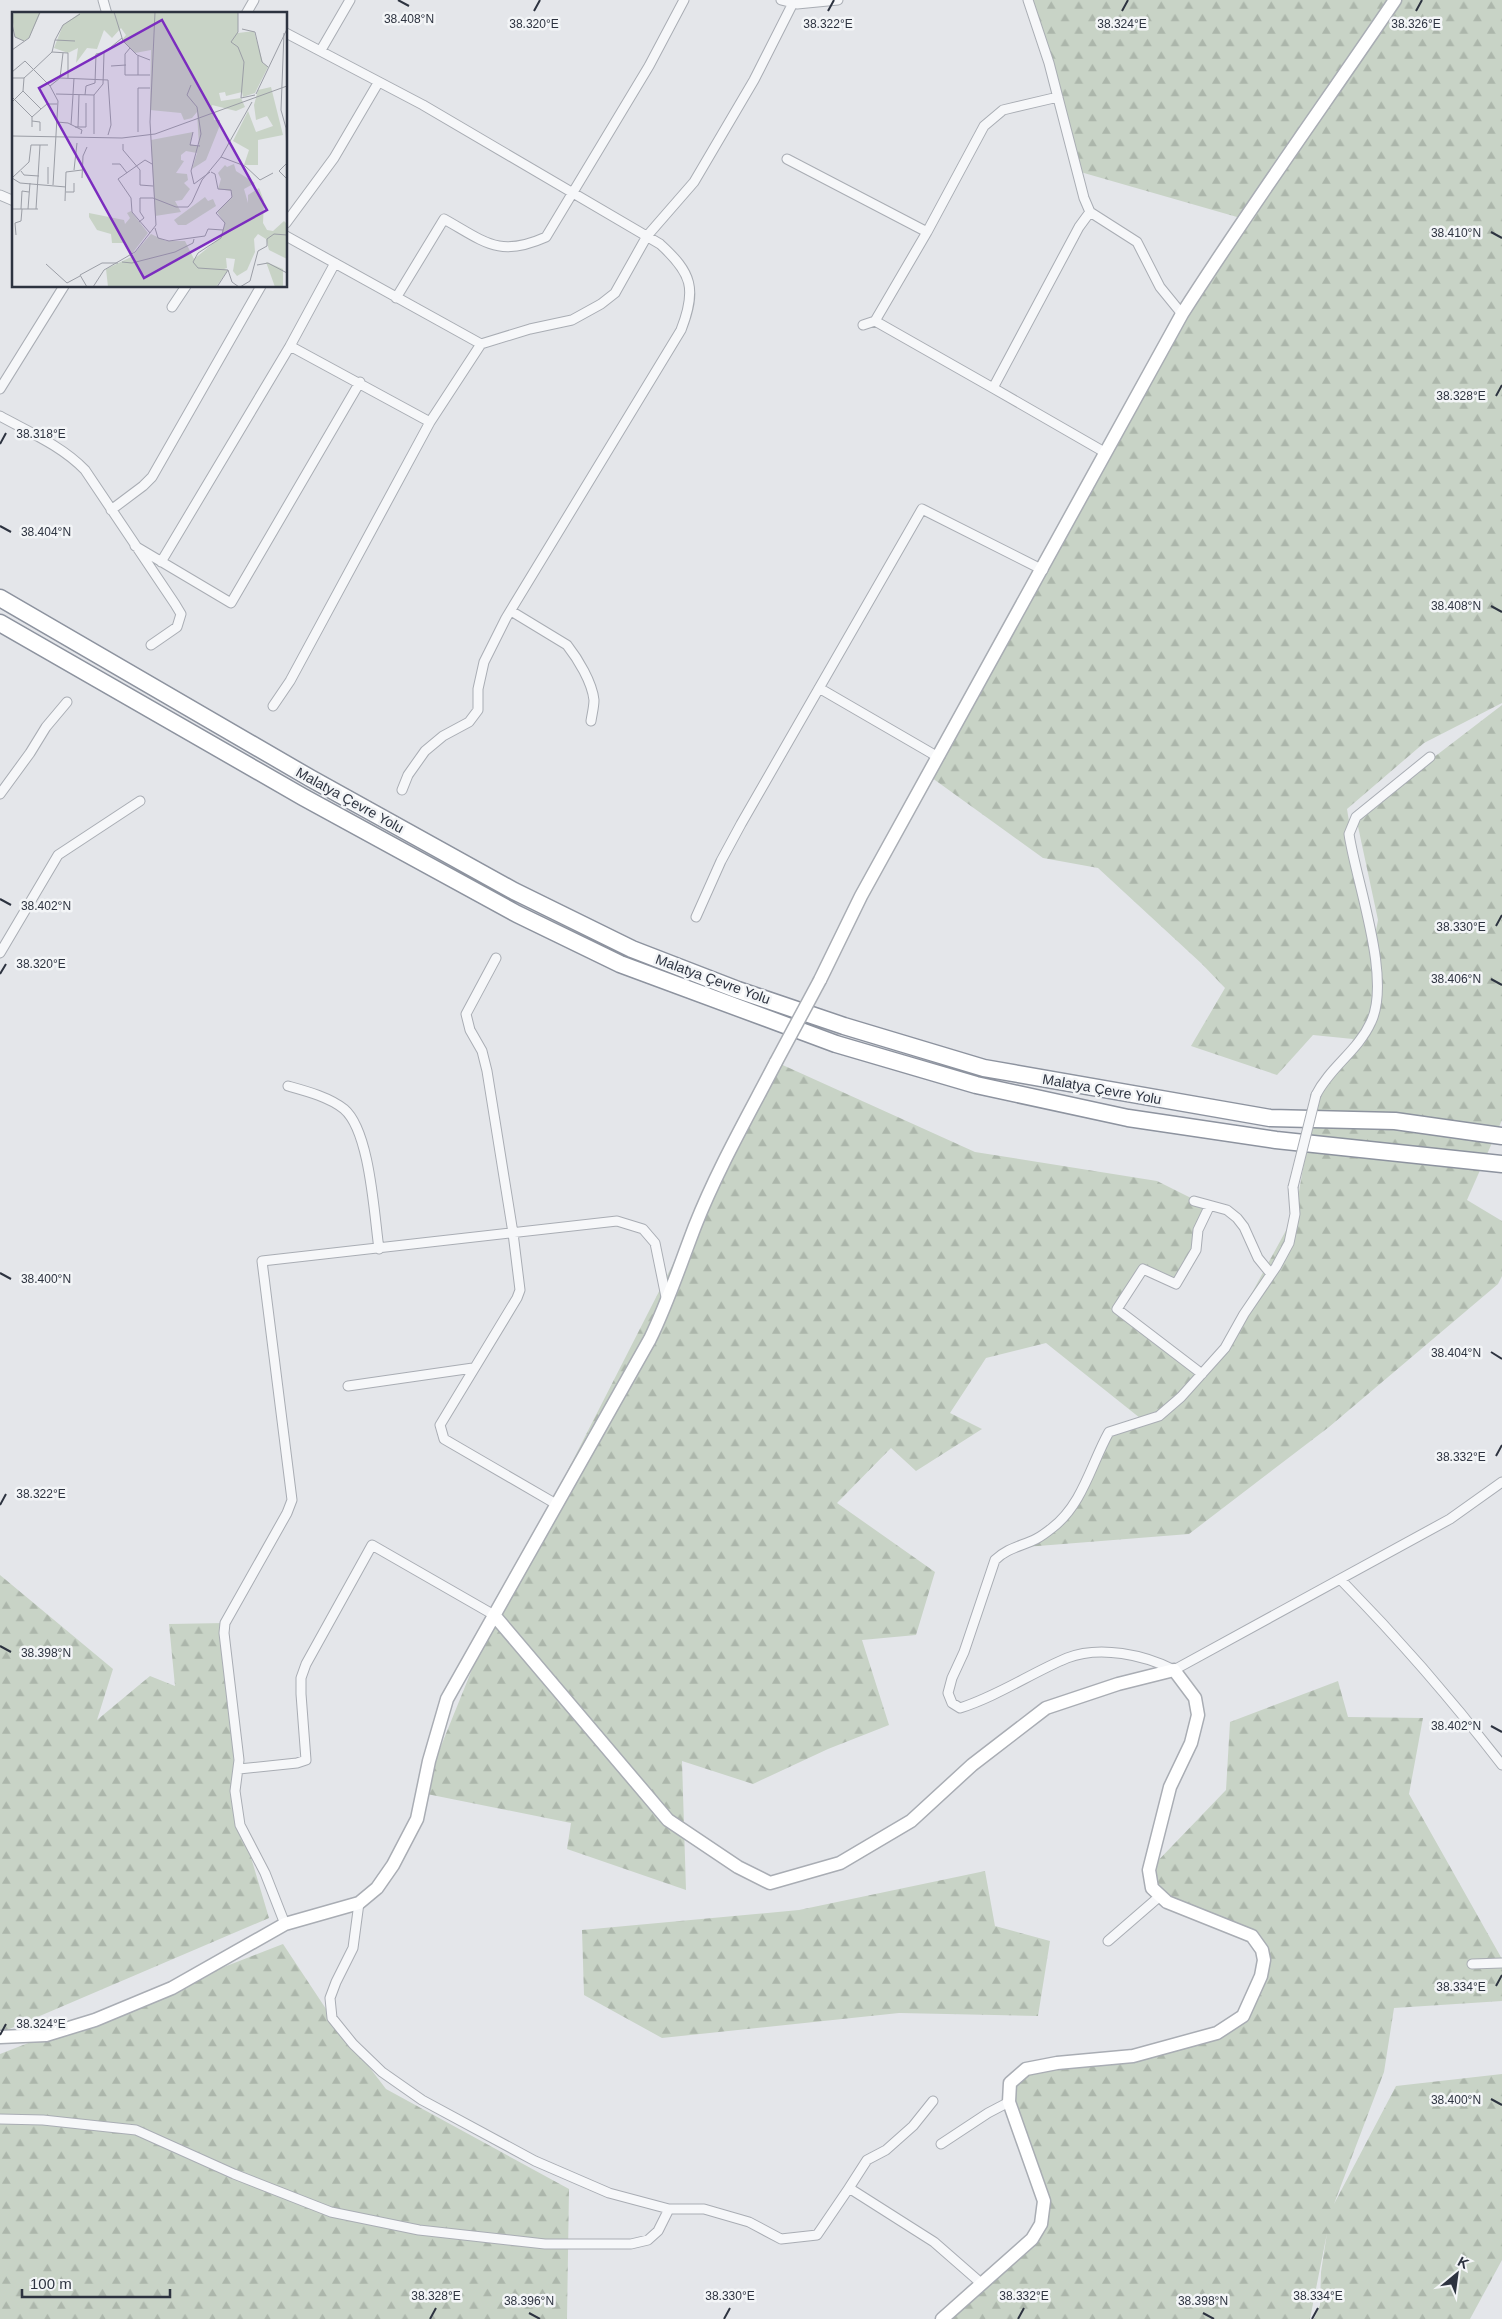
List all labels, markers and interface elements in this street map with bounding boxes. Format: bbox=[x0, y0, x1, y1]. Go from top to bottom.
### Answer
inset map bbox=[12, 12, 288, 288]
text: 38.408°N bbox=[384, 12, 434, 26]
text: 38.320°E bbox=[509, 17, 559, 31]
text: 38.322°E bbox=[803, 17, 853, 31]
text: 38.324°E bbox=[1097, 17, 1147, 31]
text: 38.326°E bbox=[1391, 17, 1441, 31]
text: 38.410°N bbox=[1431, 226, 1481, 240]
text: 38.328°E bbox=[1436, 389, 1486, 403]
text: 38.318°E bbox=[16, 427, 66, 441]
text: 38.404°N bbox=[21, 525, 71, 539]
text: 38.408°N bbox=[1431, 599, 1481, 613]
street label: Malatya Çevre Yolu bbox=[293, 764, 407, 836]
text: 38.402°N bbox=[21, 899, 71, 913]
text: 38.330°E bbox=[1436, 920, 1486, 934]
street label: Malatya Çevre Yolu bbox=[654, 951, 772, 1007]
text: 38.320°E bbox=[16, 957, 66, 971]
text: 38.406°N bbox=[1431, 972, 1481, 986]
street label: Malatya Çevre Yolu bbox=[1041, 1071, 1163, 1107]
text: 38.400°N bbox=[21, 1272, 71, 1286]
text: 38.404°N bbox=[1431, 1346, 1481, 1360]
text: 38.332°E bbox=[1436, 1450, 1486, 1464]
text: 38.322°E bbox=[16, 1487, 66, 1501]
text: 38.398°N bbox=[21, 1646, 71, 1660]
text: 38.402°N bbox=[1431, 1719, 1481, 1733]
text: 38.334°E bbox=[1436, 1980, 1486, 1994]
text: 38.324°E bbox=[16, 2017, 66, 2031]
text: 38.400°N bbox=[1431, 2093, 1481, 2107]
north arrow bbox=[1432, 2249, 1482, 2299]
text: K bbox=[1455, 2253, 1472, 2272]
scale bar bbox=[22, 2266, 170, 2298]
text: 100 m bbox=[30, 2275, 72, 2292]
text: 38.328°E bbox=[411, 2289, 461, 2303]
text: 38.330°E bbox=[705, 2289, 755, 2303]
text: 38.332°E bbox=[999, 2289, 1049, 2303]
text: 38.334°E bbox=[1293, 2289, 1343, 2303]
text: 38.396°N bbox=[504, 2294, 554, 2308]
text: 38.398°N bbox=[1178, 2294, 1228, 2308]

